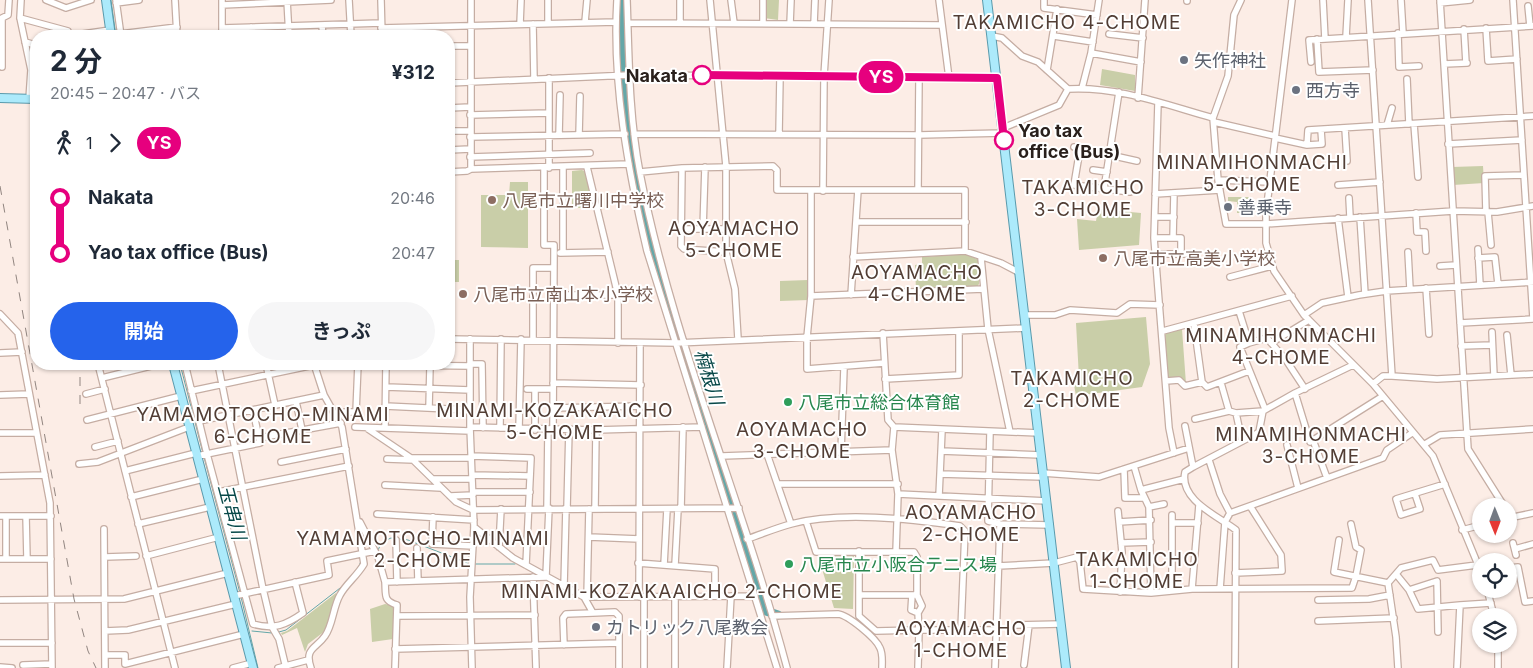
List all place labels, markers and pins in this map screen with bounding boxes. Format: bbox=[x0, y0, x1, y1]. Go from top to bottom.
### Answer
place label: 矢作神社 bbox=[1194, 50, 1266, 71]
marker: 矢作神社 bbox=[1178, 54, 1190, 66]
place label: Nakata bbox=[626, 65, 688, 86]
marker: Nakata bbox=[692, 65, 712, 85]
place label: 西方寺 bbox=[1306, 80, 1360, 101]
marker: 西方寺 bbox=[1290, 84, 1302, 96]
place label: Yao tax office (Bus) bbox=[1018, 120, 1120, 162]
marker: Yao tax office (Bus) bbox=[994, 130, 1014, 150]
place label: 八尾市立曙川中学校 bbox=[502, 190, 664, 211]
marker: 八尾市立曙川中学校 bbox=[486, 194, 498, 206]
place label: 善乗寺 bbox=[1238, 197, 1292, 218]
marker: 善乗寺 bbox=[1222, 201, 1234, 213]
place label: 八尾市立高美小学校 bbox=[1113, 248, 1275, 269]
marker: 八尾市立高美小学校 bbox=[1097, 252, 1109, 264]
place label: 八尾市立南山本小学校 bbox=[473, 284, 653, 305]
marker: 八尾市立南山本小学校 bbox=[457, 288, 469, 300]
place label: 八尾市立総合体育館 bbox=[798, 392, 960, 413]
marker: 八尾市立総合体育館 bbox=[782, 396, 794, 408]
place label: 八尾市立小阪合テニス場 bbox=[799, 554, 997, 575]
marker: 八尾市立小阪合テニス場 bbox=[783, 558, 795, 570]
place label: カトリック八尾教会 bbox=[606, 617, 768, 638]
marker: カトリック八尾教会 bbox=[590, 621, 602, 633]

